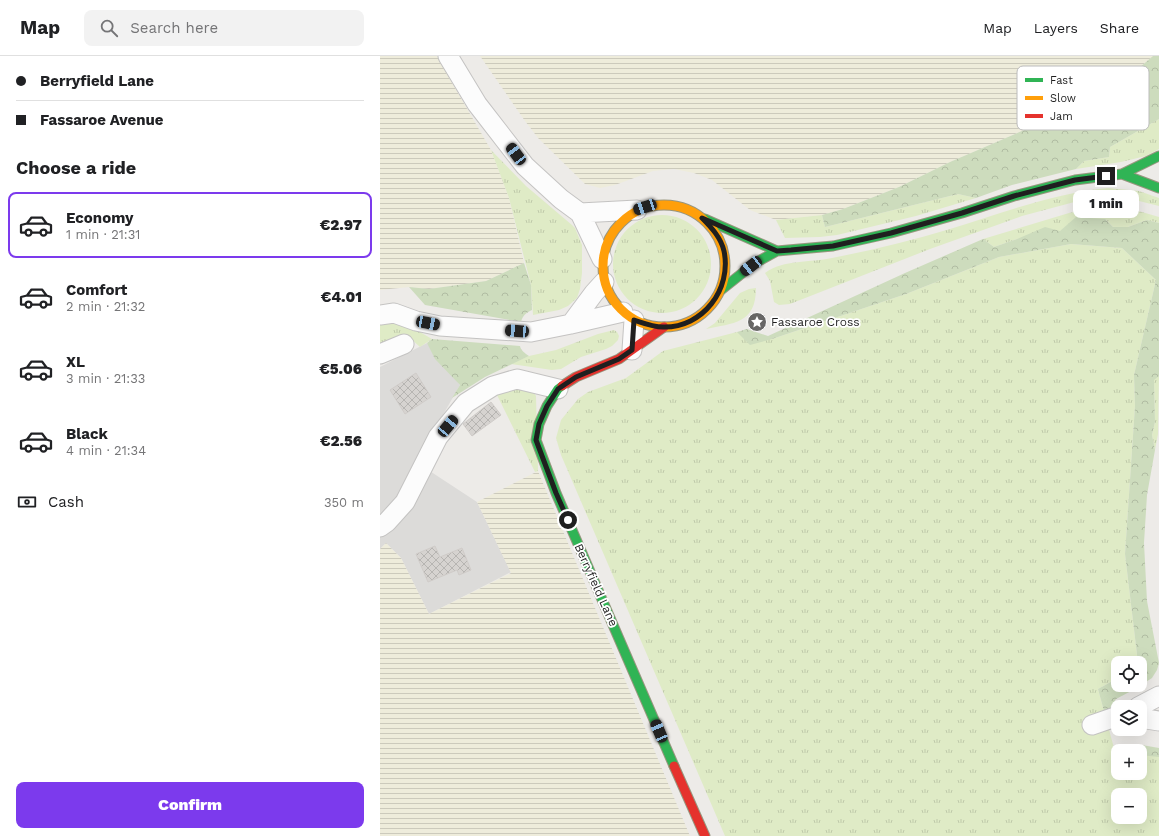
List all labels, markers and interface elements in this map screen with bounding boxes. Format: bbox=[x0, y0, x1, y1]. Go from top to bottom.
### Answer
search box bbox=[84, 10, 364, 46]
text: Map bbox=[20, 16, 60, 39]
icon: search bbox=[98, 17, 120, 39]
text: Search here bbox=[130, 19, 218, 37]
text: Map bbox=[983, 20, 1012, 36]
text: Layers bbox=[1034, 20, 1078, 36]
text: Share bbox=[1100, 20, 1139, 36]
legend bbox=[1017, 66, 1149, 130]
text: Berryfield Lane bbox=[40, 72, 154, 90]
text: Fast bbox=[1050, 74, 1073, 87]
text: Slow bbox=[1050, 92, 1076, 105]
text: Jam bbox=[1050, 110, 1073, 123]
text: Fassaroe Avenue bbox=[40, 111, 164, 129]
car bbox=[504, 141, 528, 167]
text: Choose a ride bbox=[16, 157, 136, 178]
route end bbox=[1097, 167, 1115, 185]
callout: 1 min bbox=[1073, 190, 1139, 218]
text: 1 min bbox=[1089, 196, 1123, 211]
car bbox=[632, 198, 658, 216]
icon: car bbox=[18, 207, 54, 243]
text: Economy bbox=[66, 209, 133, 227]
text: €2.97 bbox=[320, 216, 362, 234]
text: 1 min · 21:31 bbox=[66, 227, 140, 242]
car bbox=[738, 254, 764, 278]
icon: car bbox=[18, 279, 54, 315]
text: Comfort bbox=[66, 281, 127, 299]
text: €4.01 bbox=[321, 288, 362, 306]
text: 2 min · 21:32 bbox=[66, 299, 145, 314]
place icon: Fassaroe Cross bbox=[746, 311, 768, 333]
car bbox=[415, 315, 441, 331]
place label: Fassaroe Cross bbox=[771, 315, 860, 329]
car bbox=[505, 324, 529, 338]
icon: car bbox=[18, 351, 54, 387]
text: XL bbox=[66, 353, 85, 371]
text: €5.06 bbox=[319, 360, 362, 378]
text: 3 min · 21:33 bbox=[66, 371, 145, 386]
car bbox=[436, 413, 460, 439]
icon: car bbox=[18, 423, 54, 459]
text: Black bbox=[66, 425, 108, 443]
text: €2.56 bbox=[320, 432, 362, 450]
text: 4 min · 21:34 bbox=[66, 443, 146, 458]
icon: cash bbox=[16, 491, 38, 513]
text: Cash bbox=[48, 493, 84, 511]
text: 350 m bbox=[324, 495, 364, 510]
route start bbox=[559, 511, 577, 529]
street label: Berryfield Lane bbox=[571, 541, 621, 629]
map controls bbox=[1111, 656, 1147, 824]
button: locate bbox=[1111, 656, 1147, 692]
button: layers bbox=[1111, 700, 1147, 736]
car bbox=[649, 718, 669, 744]
button: + bbox=[1111, 744, 1147, 780]
button: Confirm bbox=[16, 782, 364, 828]
button: − bbox=[1111, 788, 1147, 824]

